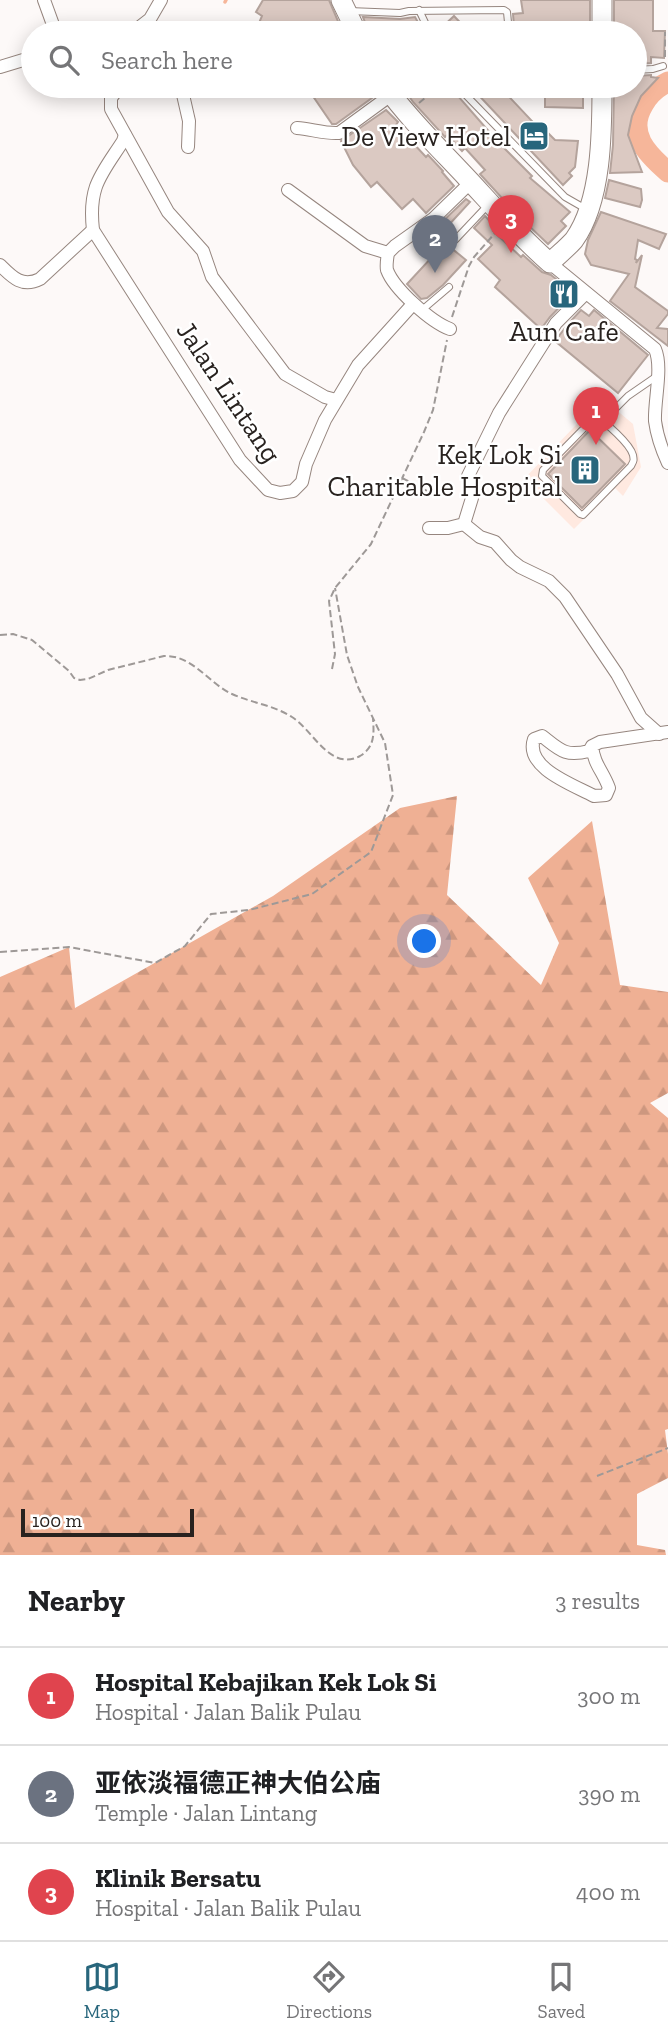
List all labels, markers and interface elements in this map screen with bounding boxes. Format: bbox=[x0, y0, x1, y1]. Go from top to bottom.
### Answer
search box bbox=[21, 21, 647, 98]
icon: search bbox=[45, 41, 83, 79]
text: Search here bbox=[101, 44, 233, 76]
hotel icon: De View Hotel bbox=[517, 119, 551, 153]
place label: De View Hotel bbox=[341, 120, 511, 153]
pin: 3 bbox=[488, 195, 534, 253]
pin: 2 bbox=[412, 215, 458, 273]
restaurant icon: Aun Cafe bbox=[547, 277, 581, 311]
street label: Jalan Lintang bbox=[170, 315, 288, 469]
place label: Aun Cafe bbox=[509, 315, 619, 348]
pin: 1 bbox=[573, 387, 619, 445]
place label: Kek Lok Si Charitable Hospital bbox=[328, 438, 562, 503]
building icon: Kek Lok Si Charitable Hospital bbox=[568, 453, 602, 487]
your location bbox=[407, 924, 441, 958]
scale bar bbox=[21, 1506, 194, 1538]
text: 100 m bbox=[32, 1509, 82, 1532]
text: Nearby bbox=[28, 1583, 125, 1619]
text: 3 results bbox=[555, 1587, 640, 1615]
text: Hospital Kebajikan Kek Lok Si bbox=[95, 1666, 437, 1698]
text: 1 bbox=[46, 1682, 56, 1710]
text: 300 m bbox=[577, 1682, 640, 1710]
text: Hospital · Jalan Balik Pulau bbox=[95, 1698, 361, 1726]
text: 亚依淡福德正神大伯公庙 bbox=[95, 1767, 381, 1799]
text: 2 bbox=[45, 1780, 57, 1808]
text: 390 m bbox=[578, 1780, 640, 1808]
text: Temple · Jalan Lintang bbox=[95, 1799, 317, 1827]
text: Klinik Bersatu bbox=[95, 1862, 261, 1894]
text: 3 bbox=[45, 1878, 57, 1906]
text: 400 m bbox=[576, 1878, 640, 1906]
text: Hospital · Jalan Balik Pulau bbox=[95, 1894, 361, 1922]
tab: Map bbox=[83, 1958, 121, 2023]
tab: Directions bbox=[286, 1958, 372, 2023]
tab: Saved bbox=[538, 1958, 585, 2023]

